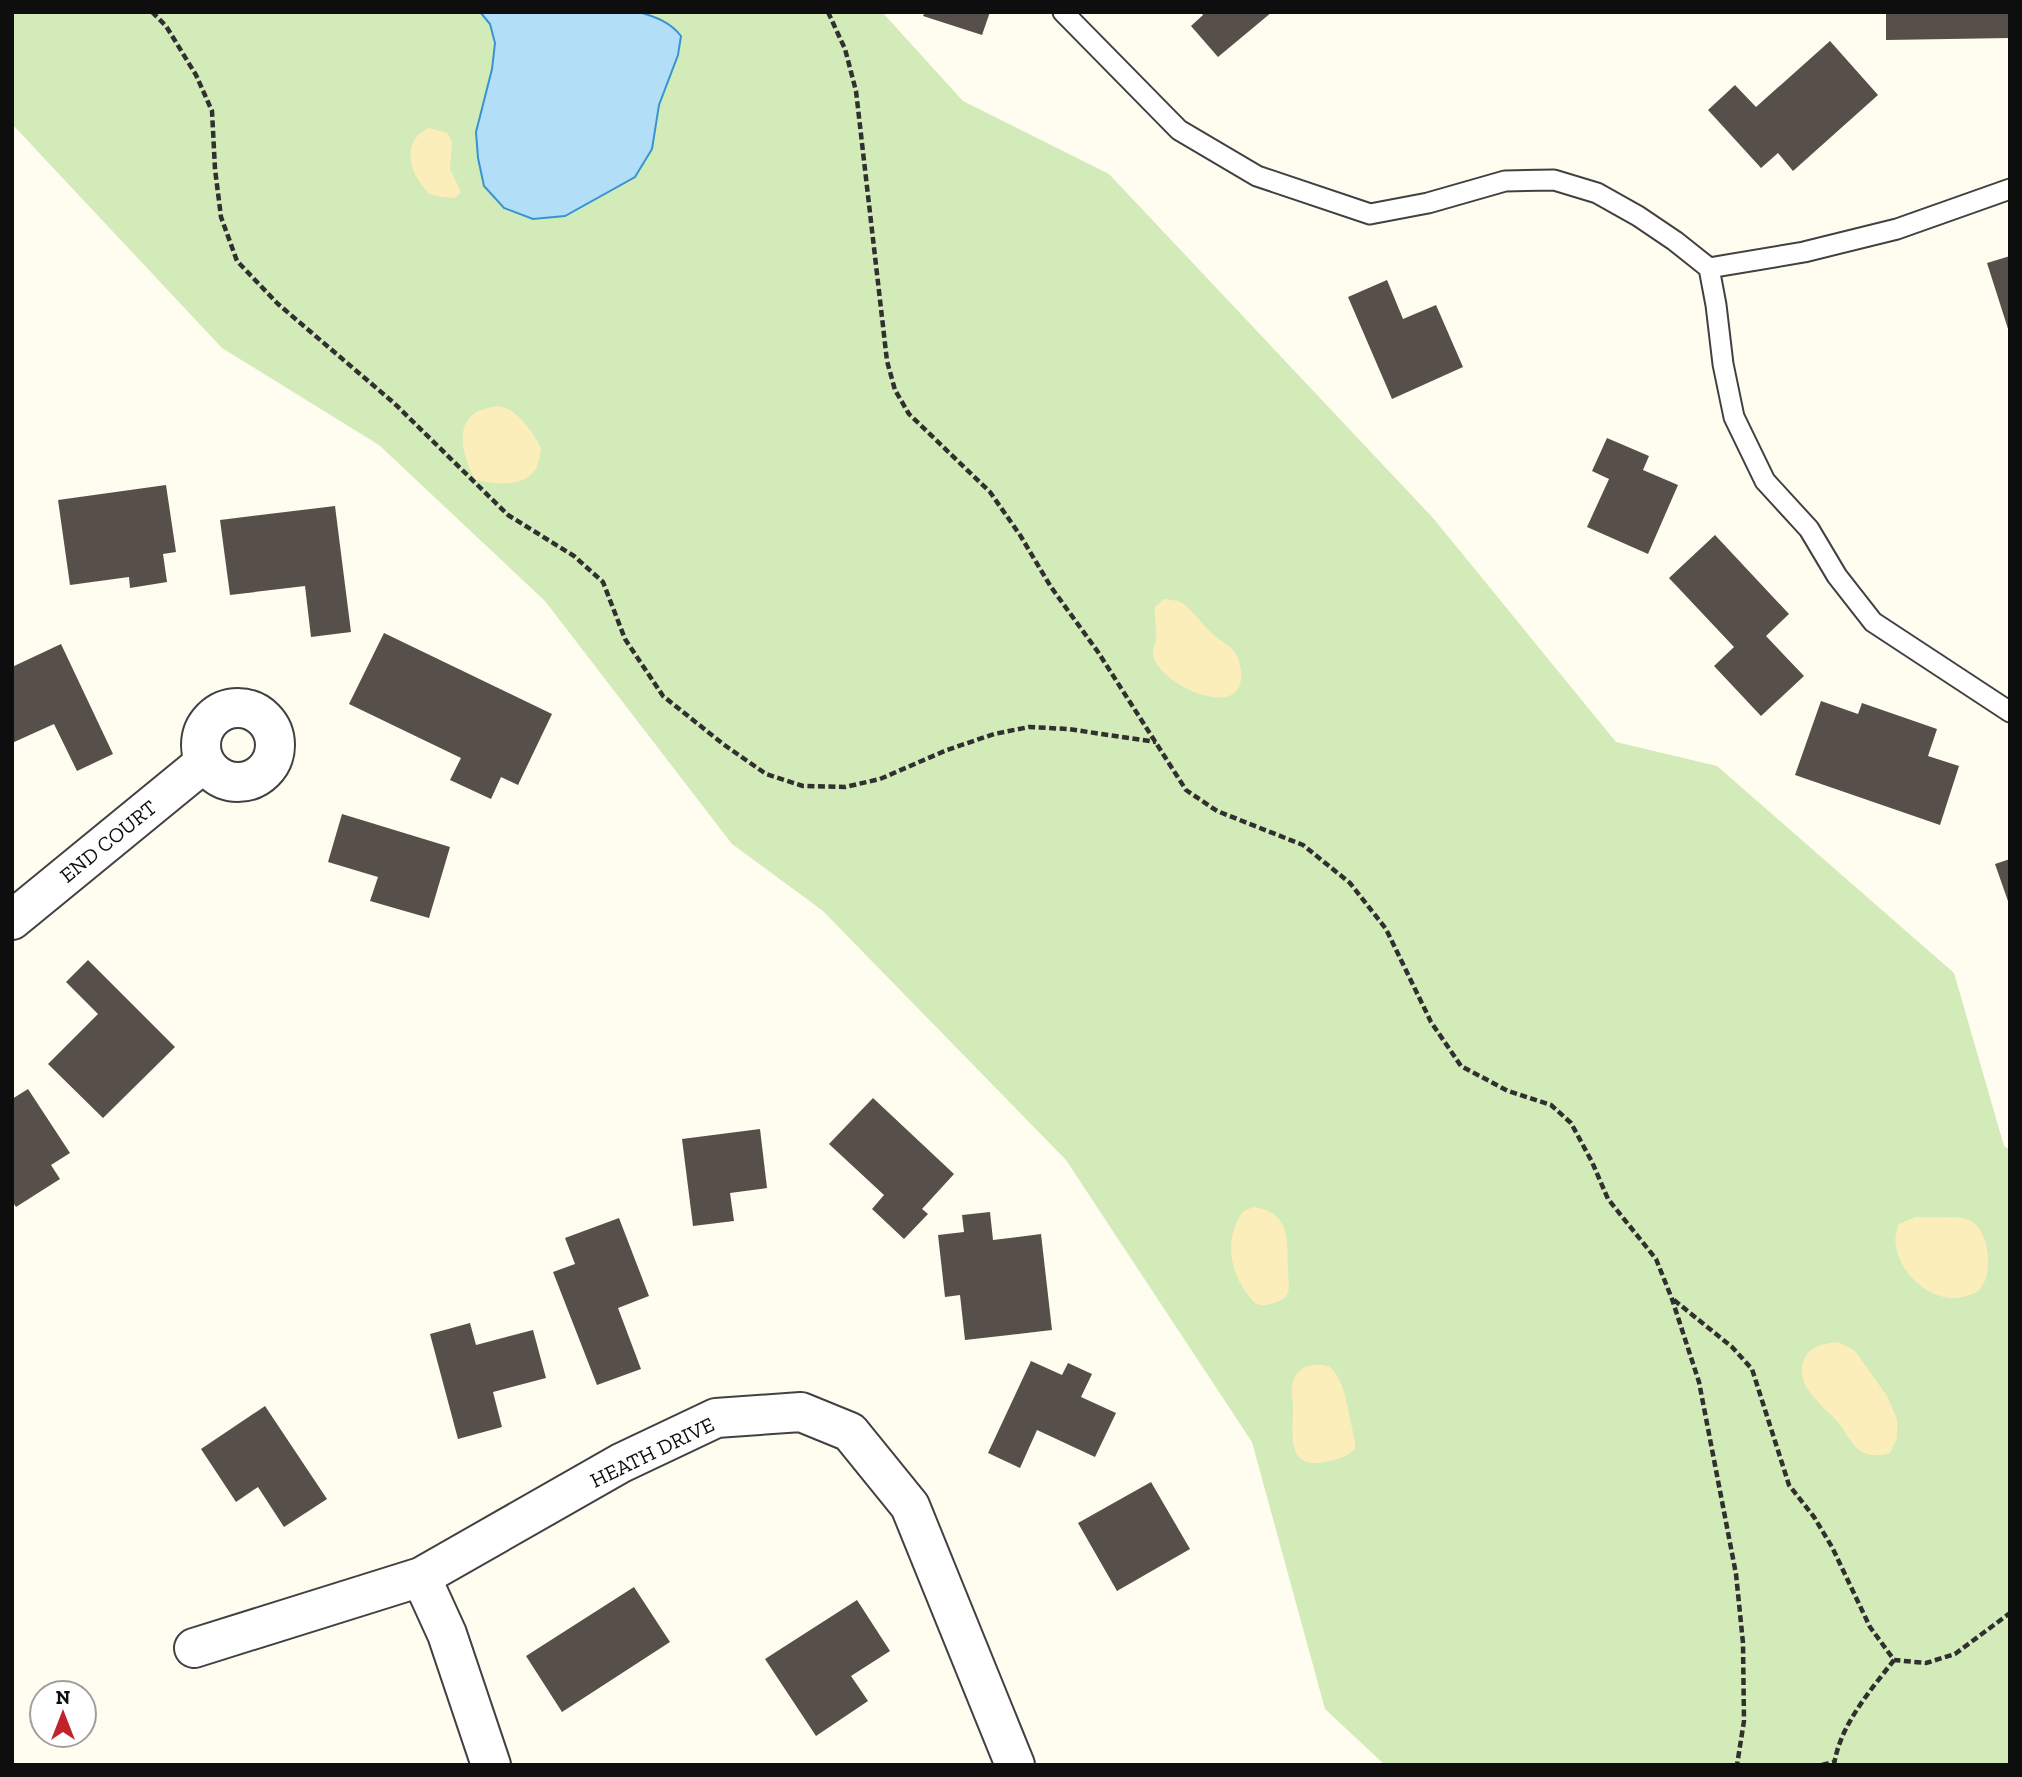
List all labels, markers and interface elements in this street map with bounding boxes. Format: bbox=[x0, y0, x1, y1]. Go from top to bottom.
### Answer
street label: END COURT bbox=[55, 794, 161, 888]
street label: HEATH DRIVE bbox=[586, 1411, 718, 1493]
north arrow bbox=[28, 1679, 98, 1749]
text: N bbox=[56, 1686, 70, 1709]

